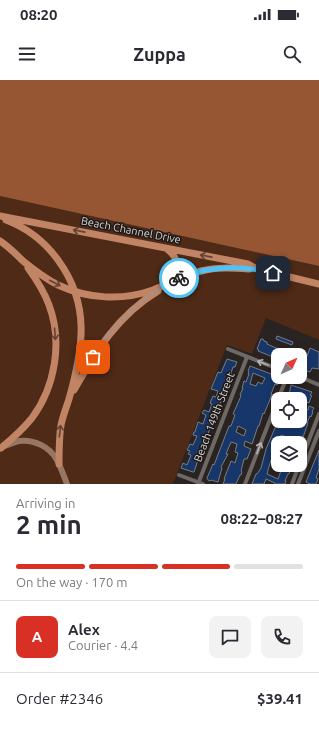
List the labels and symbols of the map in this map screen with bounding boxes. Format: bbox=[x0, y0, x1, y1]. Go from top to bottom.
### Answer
street label: Beach Channel Drive bbox=[80, 214, 182, 246]
one-way arrow bbox=[72, 227, 85, 235]
one-way arrow bbox=[200, 252, 213, 260]
pin bbox=[256, 256, 290, 290]
courier bbox=[159, 258, 199, 298]
one-way arrow bbox=[49, 280, 61, 287]
one-way arrow bbox=[52, 327, 59, 340]
pin bbox=[76, 340, 110, 374]
north arrow bbox=[271, 348, 307, 384]
one-way arrow bbox=[257, 358, 269, 366]
street label: Beach 149th Street bbox=[191, 370, 237, 464]
one-way arrow bbox=[56, 425, 64, 438]
one-way arrow bbox=[256, 442, 264, 454]

